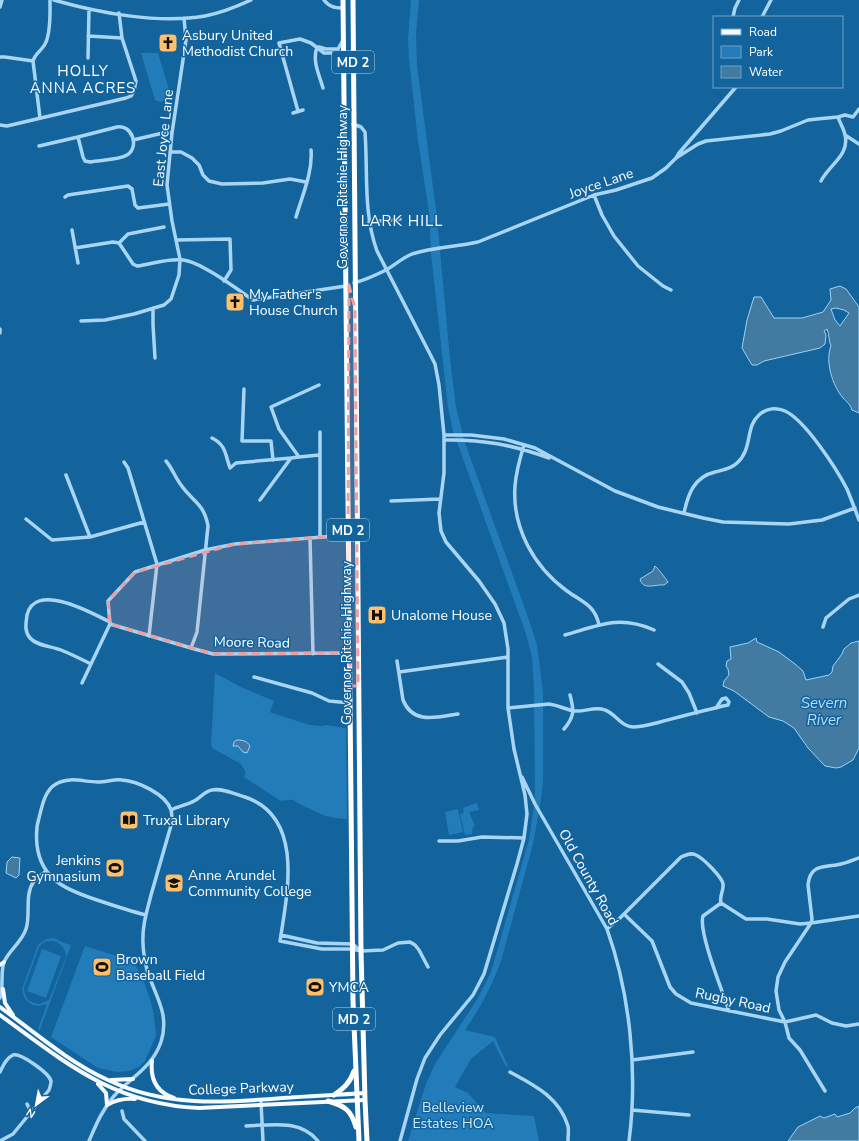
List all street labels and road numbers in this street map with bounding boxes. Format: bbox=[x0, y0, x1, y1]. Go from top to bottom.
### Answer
road number: MD 2 bbox=[332, 51, 374, 73]
street label: East Joyce Lane bbox=[149, 88, 178, 188]
street label: Governor Ritchie Highway bbox=[333, 104, 352, 269]
street label: Joyce Lane bbox=[565, 164, 636, 204]
road number: MD 2 bbox=[327, 519, 369, 541]
street label: Governor Ritchie Highway bbox=[337, 560, 356, 725]
street label: Moore Road bbox=[214, 632, 290, 653]
street label: Old County Road bbox=[554, 826, 623, 929]
street label: Rugby Road bbox=[693, 983, 772, 1018]
road number: MD 2 bbox=[333, 1008, 375, 1030]
street label: College Parkway bbox=[188, 1077, 295, 1100]

